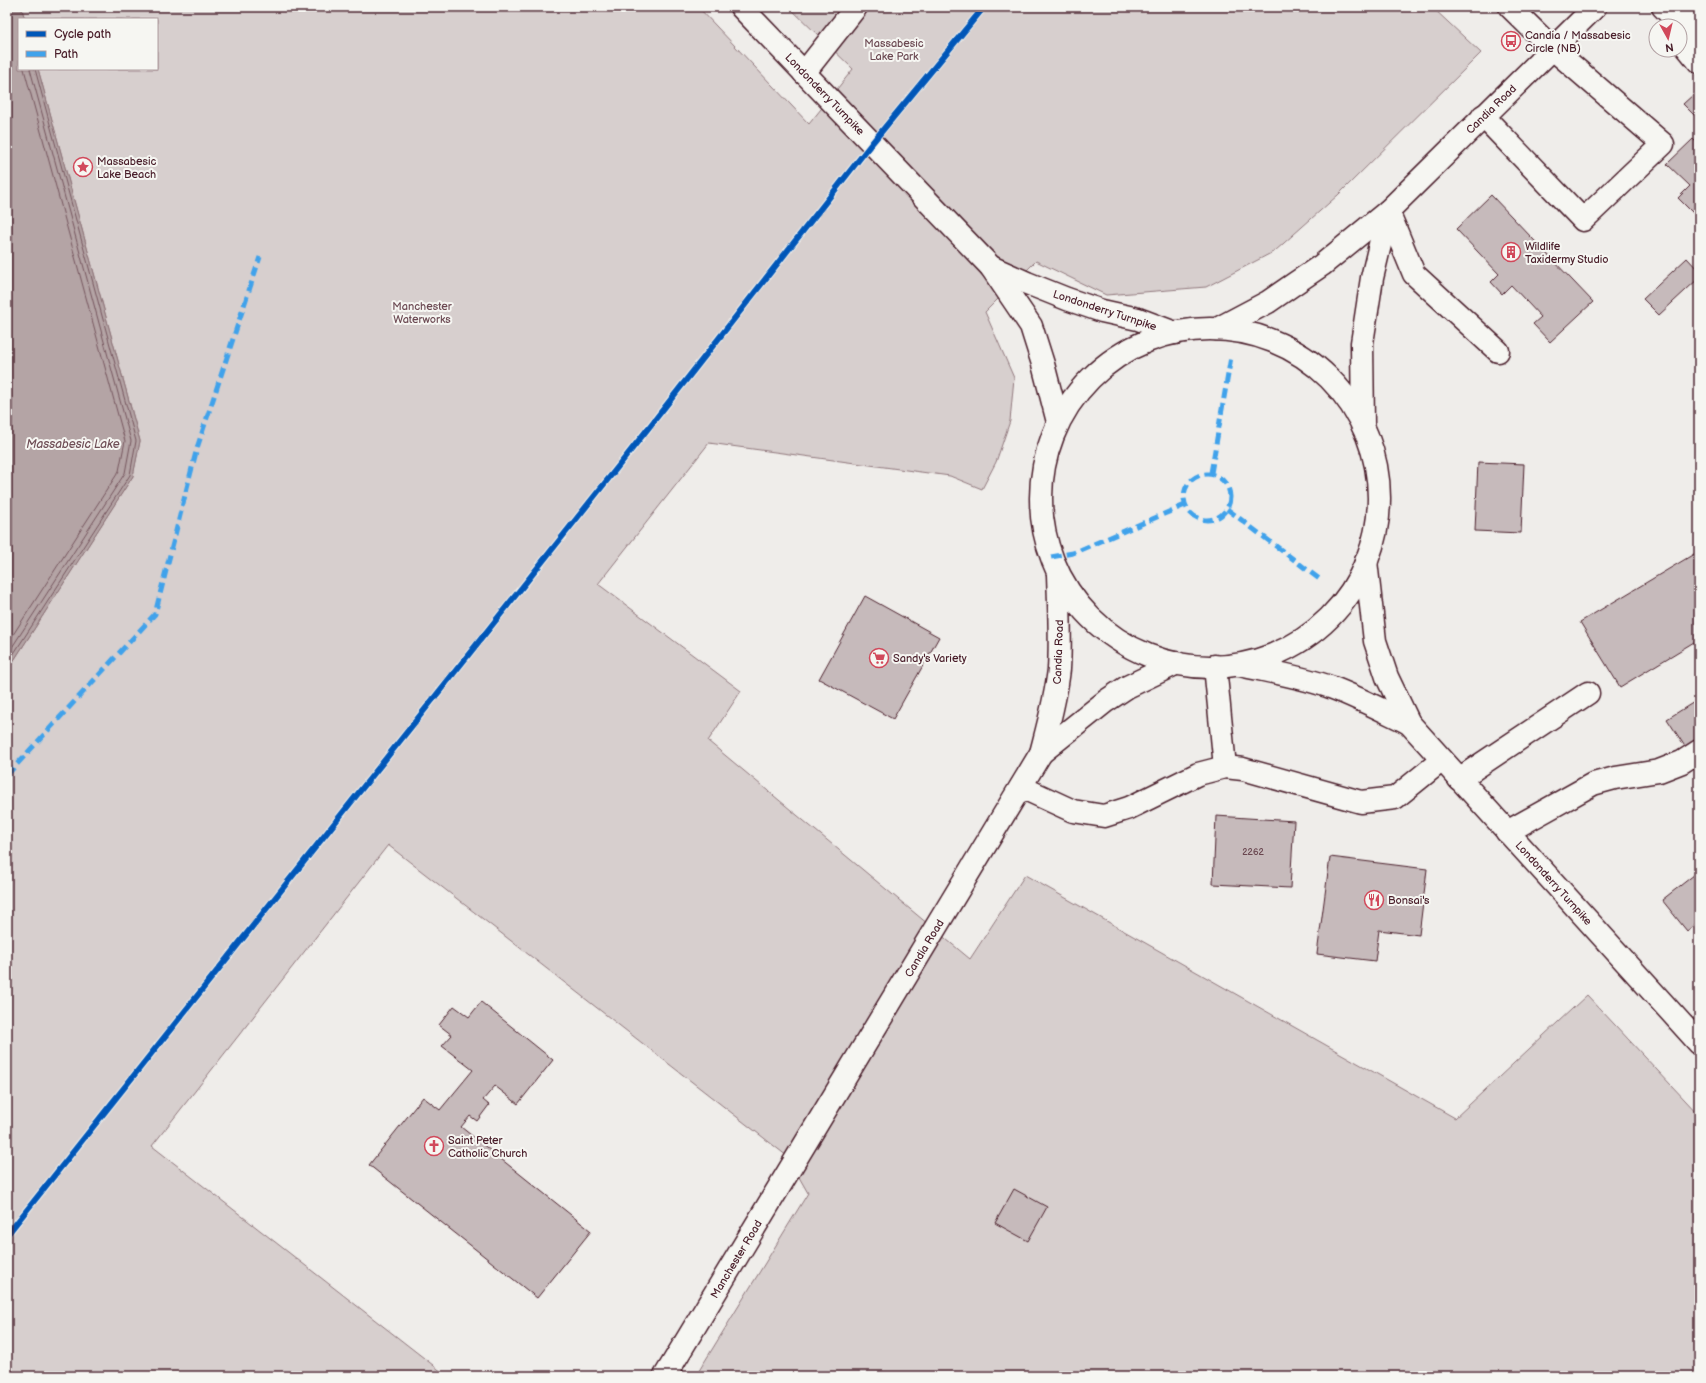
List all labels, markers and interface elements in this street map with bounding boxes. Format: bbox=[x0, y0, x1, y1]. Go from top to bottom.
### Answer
legend bbox=[18, 18, 158, 70]
north arrow bbox=[1648, 18, 1688, 58]
text: Cycle path bbox=[54, 27, 111, 42]
place label: Candia / Massabesic Circle (NB) bbox=[1525, 29, 1631, 55]
bus stop icon: Candia / Massabesic Circle (NB) bbox=[1500, 30, 1522, 52]
park label: Massabesic Lake Park bbox=[864, 37, 924, 63]
text: N bbox=[1664, 40, 1674, 54]
text: Path bbox=[54, 47, 79, 62]
street label: Londonderry Turnpike bbox=[782, 51, 867, 138]
street label: Candia Road bbox=[1463, 82, 1519, 137]
place label: Massabesic Lake Beach bbox=[97, 155, 157, 181]
place icon: Massabesic Lake Beach bbox=[72, 156, 94, 178]
place label: Wildlife Taxidermy Studio bbox=[1525, 240, 1609, 266]
building icon: Wildlife Taxidermy Studio bbox=[1500, 241, 1522, 263]
street label: Londonderry Turnpike bbox=[1051, 288, 1159, 334]
park label: Manchester Waterworks bbox=[392, 300, 453, 326]
water label: Massabesic Lake bbox=[26, 437, 120, 452]
street label: Candia Road bbox=[1051, 619, 1066, 685]
supermarket icon: Sandy's Variety bbox=[868, 647, 890, 669]
place label: Sandy's Variety bbox=[893, 652, 967, 665]
street label: Londonderry Turnpike bbox=[1513, 839, 1595, 928]
house number: 2262 bbox=[1242, 847, 1264, 858]
restaurant icon: Bonsai's bbox=[1363, 889, 1385, 911]
place label: Bonsai's bbox=[1388, 894, 1430, 907]
street label: Candia Road bbox=[902, 917, 947, 979]
place label: Saint Peter Catholic Church bbox=[448, 1134, 527, 1160]
church icon: Saint Peter Catholic Church bbox=[423, 1135, 445, 1157]
street label: Manchester Road bbox=[708, 1218, 765, 1301]

